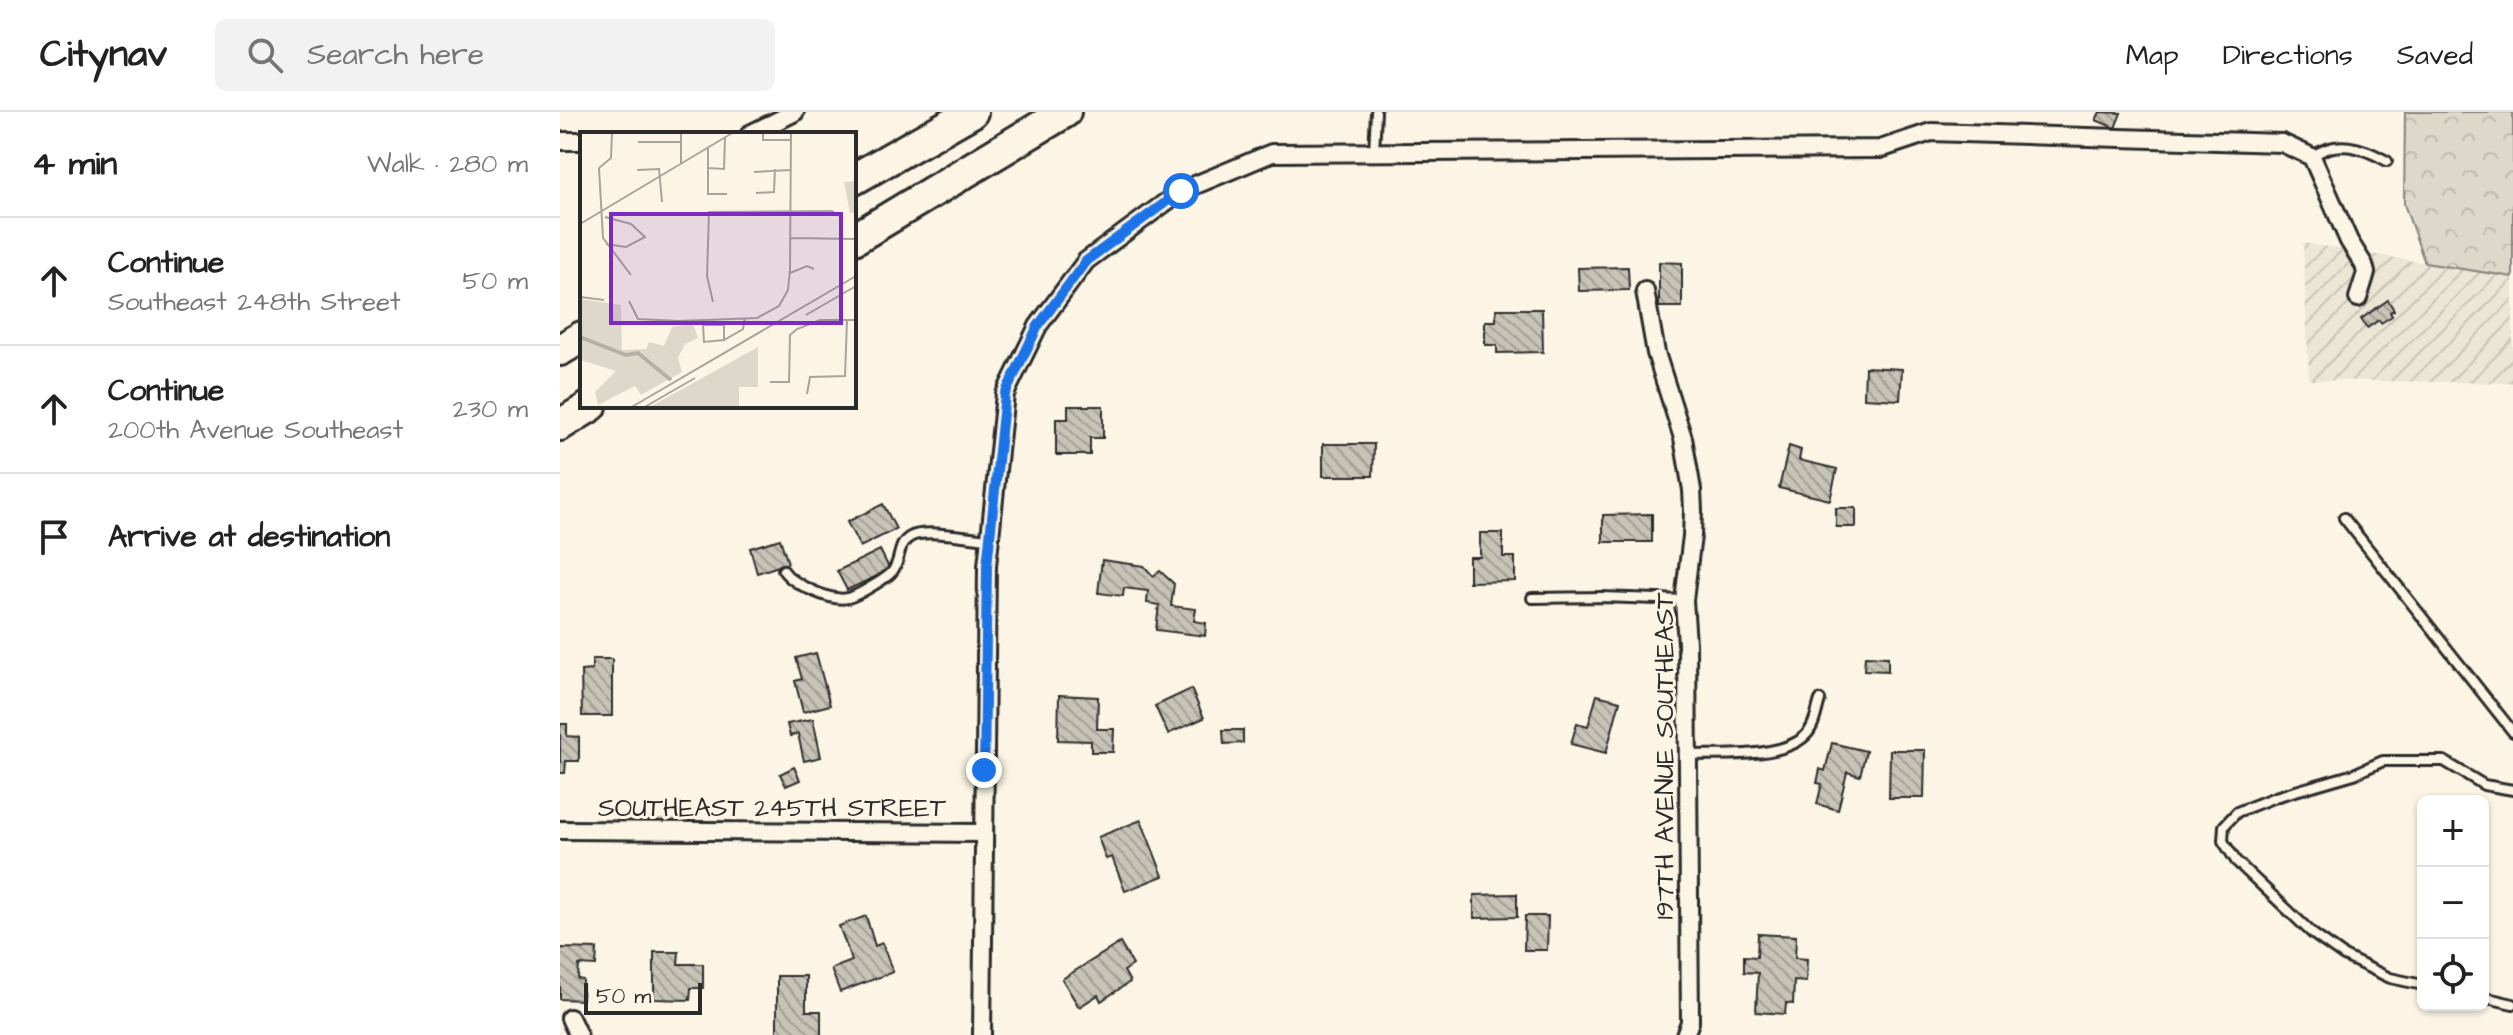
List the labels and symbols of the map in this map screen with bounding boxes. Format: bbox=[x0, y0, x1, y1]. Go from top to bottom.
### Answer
inset map bbox=[580, 132, 856, 408]
route start bbox=[1163, 173, 1199, 209]
street label: 197TH AVENUE SOUTHEAST bbox=[1647, 592, 1683, 920]
route end bbox=[966, 752, 1002, 788]
street label: SOUTHEAST 245TH STREET bbox=[598, 790, 947, 826]
scale bar bbox=[584, 979, 702, 1015]

